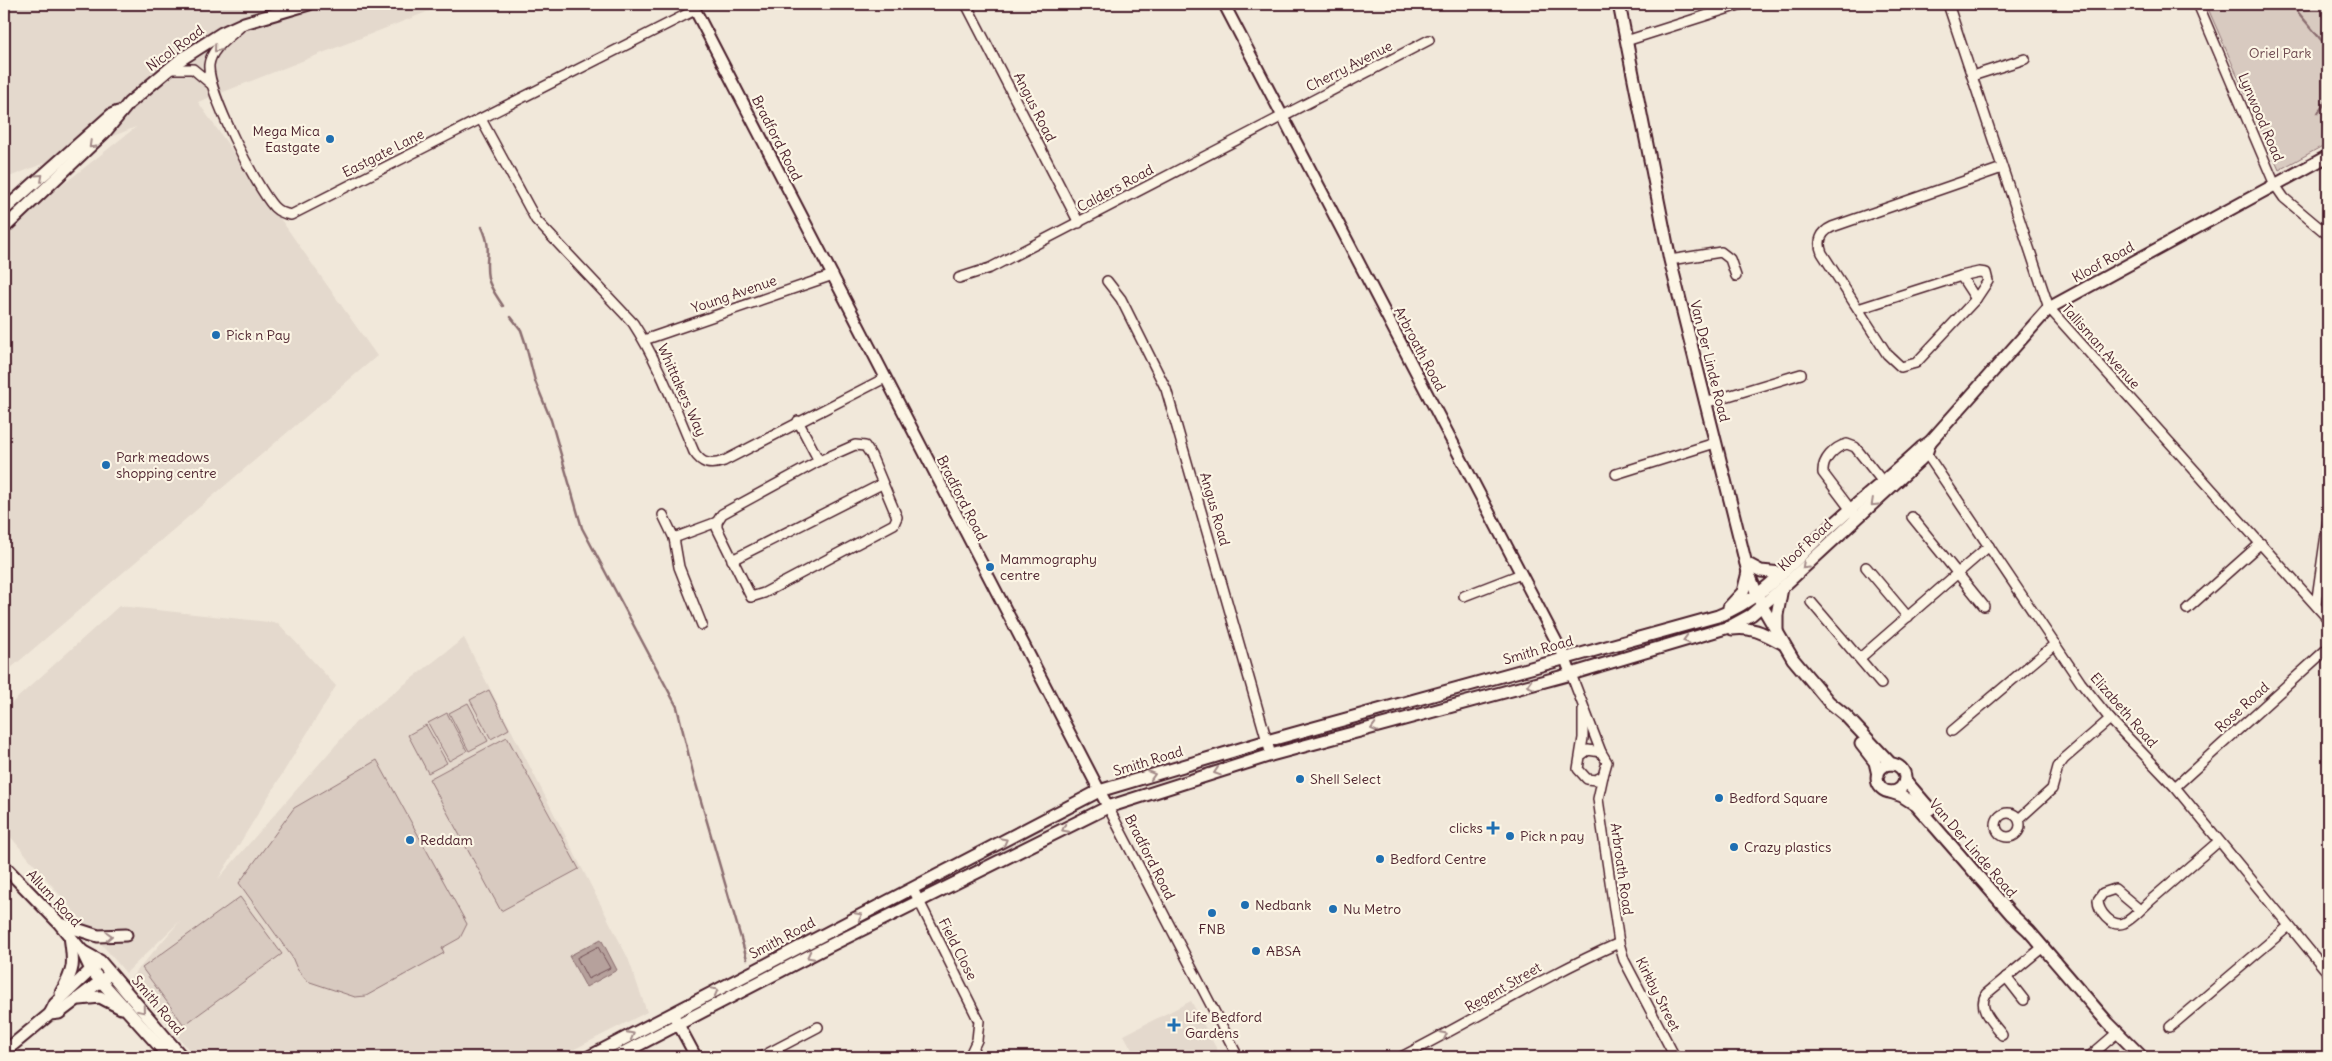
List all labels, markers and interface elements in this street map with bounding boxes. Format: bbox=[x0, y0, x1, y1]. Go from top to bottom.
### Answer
street label: Nicol Road bbox=[143, 21, 207, 75]
street label: Cherry Avenue bbox=[1303, 37, 1395, 95]
one-way arrow bbox=[214, 44, 223, 53]
park label: Oriel Park bbox=[2249, 44, 2311, 62]
street label: Angus Road bbox=[1010, 69, 1060, 145]
street label: Lynwood Road bbox=[2234, 70, 2288, 164]
street label: Bradford Road bbox=[748, 92, 806, 184]
place label: Mega Mica Eastgate bbox=[253, 122, 320, 156]
street label: Eastgate Lane bbox=[339, 125, 427, 181]
marker: Mega Mica Eastgate bbox=[324, 133, 336, 145]
one-way arrow bbox=[88, 139, 97, 148]
street label: Calders Road bbox=[1074, 160, 1156, 216]
one-way arrow bbox=[34, 174, 43, 183]
street label: Kloof Road bbox=[2069, 238, 2137, 286]
street label: Young Avenue bbox=[689, 271, 779, 317]
street label: Van Der Linde Road bbox=[1686, 298, 1734, 424]
street label: Tallisman Avenue bbox=[2058, 300, 2144, 392]
street label: Arbroath Road bbox=[1390, 304, 1450, 394]
place label: Pick n Pay bbox=[226, 326, 291, 344]
marker: Pick n Pay bbox=[210, 329, 222, 341]
street label: Whittakers Way bbox=[654, 341, 710, 439]
place label: Park meadows shopping centre bbox=[116, 448, 217, 482]
street label: Bradford Road bbox=[933, 452, 991, 544]
marker: Park meadows shopping centre bbox=[100, 459, 112, 471]
street label: Angus Road bbox=[1196, 470, 1234, 548]
one-way arrow bbox=[1871, 497, 1880, 506]
street label: Kloof Road bbox=[1774, 515, 1836, 575]
place label: Mammography centre bbox=[1000, 550, 1097, 584]
one-way arrow bbox=[1801, 560, 1810, 569]
marker: Mammography centre bbox=[984, 561, 996, 573]
street label: Smith Road bbox=[1501, 631, 1575, 669]
one-way arrow bbox=[1683, 634, 1691, 644]
street label: Elizabeth Road bbox=[2087, 669, 2161, 751]
street label: Rose Road bbox=[2211, 678, 2273, 736]
one-way arrow bbox=[1526, 679, 1535, 690]
one-way arrow bbox=[1370, 723, 1378, 733]
street label: Smith Road bbox=[1111, 742, 1185, 780]
one-way arrow bbox=[1214, 767, 1222, 777]
place label: Shell Select bbox=[1310, 770, 1381, 788]
one-way arrow bbox=[1147, 771, 1155, 781]
marker: Shell Select bbox=[1294, 773, 1306, 785]
place label: Bedford Square bbox=[1729, 789, 1828, 807]
marker: Bedford Square bbox=[1713, 792, 1725, 804]
street label: Van Der Linde Road bbox=[1925, 795, 2021, 901]
street label: Bradford Road bbox=[1121, 811, 1179, 903]
place label: clicks bbox=[1449, 819, 1483, 837]
marker: clicks bbox=[1487, 822, 1499, 834]
street label: Arbroath Road bbox=[1607, 822, 1637, 916]
one-way arrow bbox=[1061, 823, 1070, 833]
place label: Pick n pay bbox=[1520, 827, 1584, 845]
marker: Pick n pay bbox=[1504, 830, 1516, 842]
place label: Reddam bbox=[420, 831, 473, 849]
marker: Reddam bbox=[404, 834, 416, 846]
one-way arrow bbox=[998, 837, 1007, 847]
place label: Crazy plastics bbox=[1744, 838, 1831, 856]
marker: Crazy plastics bbox=[1728, 841, 1740, 853]
place label: Bedford Centre bbox=[1390, 850, 1486, 868]
marker: Bedford Centre bbox=[1374, 853, 1386, 865]
street label: Allum Road bbox=[23, 866, 85, 930]
place label: Nedbank bbox=[1255, 896, 1311, 914]
marker: Nedbank bbox=[1239, 899, 1251, 911]
place label: Nu Metro bbox=[1343, 900, 1401, 918]
marker: Nu Metro bbox=[1327, 903, 1339, 915]
marker: FNB bbox=[1206, 907, 1218, 919]
one-way arrow bbox=[854, 912, 863, 922]
street label: Smith Road bbox=[746, 913, 818, 963]
street label: Field Close bbox=[935, 915, 981, 983]
place label: FNB bbox=[1199, 920, 1225, 938]
one-way arrow bbox=[105, 930, 113, 941]
place label: ABSA bbox=[1266, 942, 1301, 960]
marker: ABSA bbox=[1250, 945, 1262, 957]
one-way arrow bbox=[806, 950, 815, 960]
street label: Kirkby Street bbox=[1632, 954, 1685, 1034]
street label: Regent Street bbox=[1462, 958, 1545, 1016]
street label: Smith Road bbox=[128, 972, 188, 1038]
one-way arrow bbox=[710, 987, 719, 997]
one-way arrow bbox=[136, 1004, 145, 1013]
place label: Life Bedford Gardens bbox=[1185, 1008, 1262, 1042]
marker: Life Bedford Gardens bbox=[1167, 1018, 1181, 1032]
one-way arrow bbox=[625, 1031, 634, 1041]
one-way arrow bbox=[1439, 1031, 1448, 1041]

